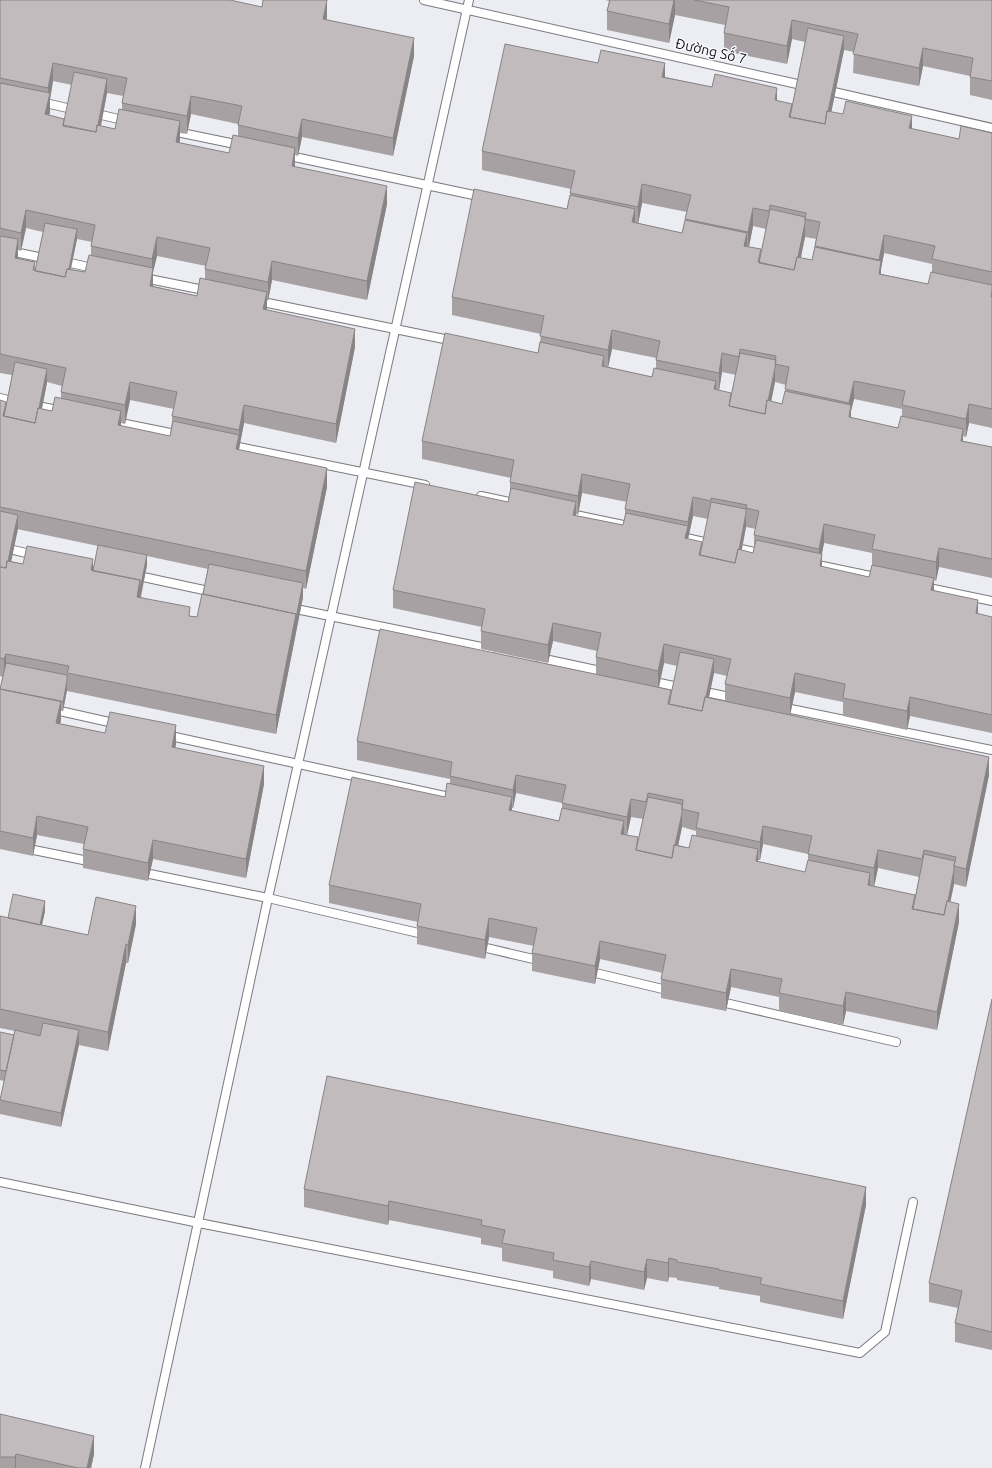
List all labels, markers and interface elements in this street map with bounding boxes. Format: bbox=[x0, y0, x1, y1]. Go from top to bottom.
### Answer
street label: Đường Số 7 bbox=[674, 33, 749, 67]

